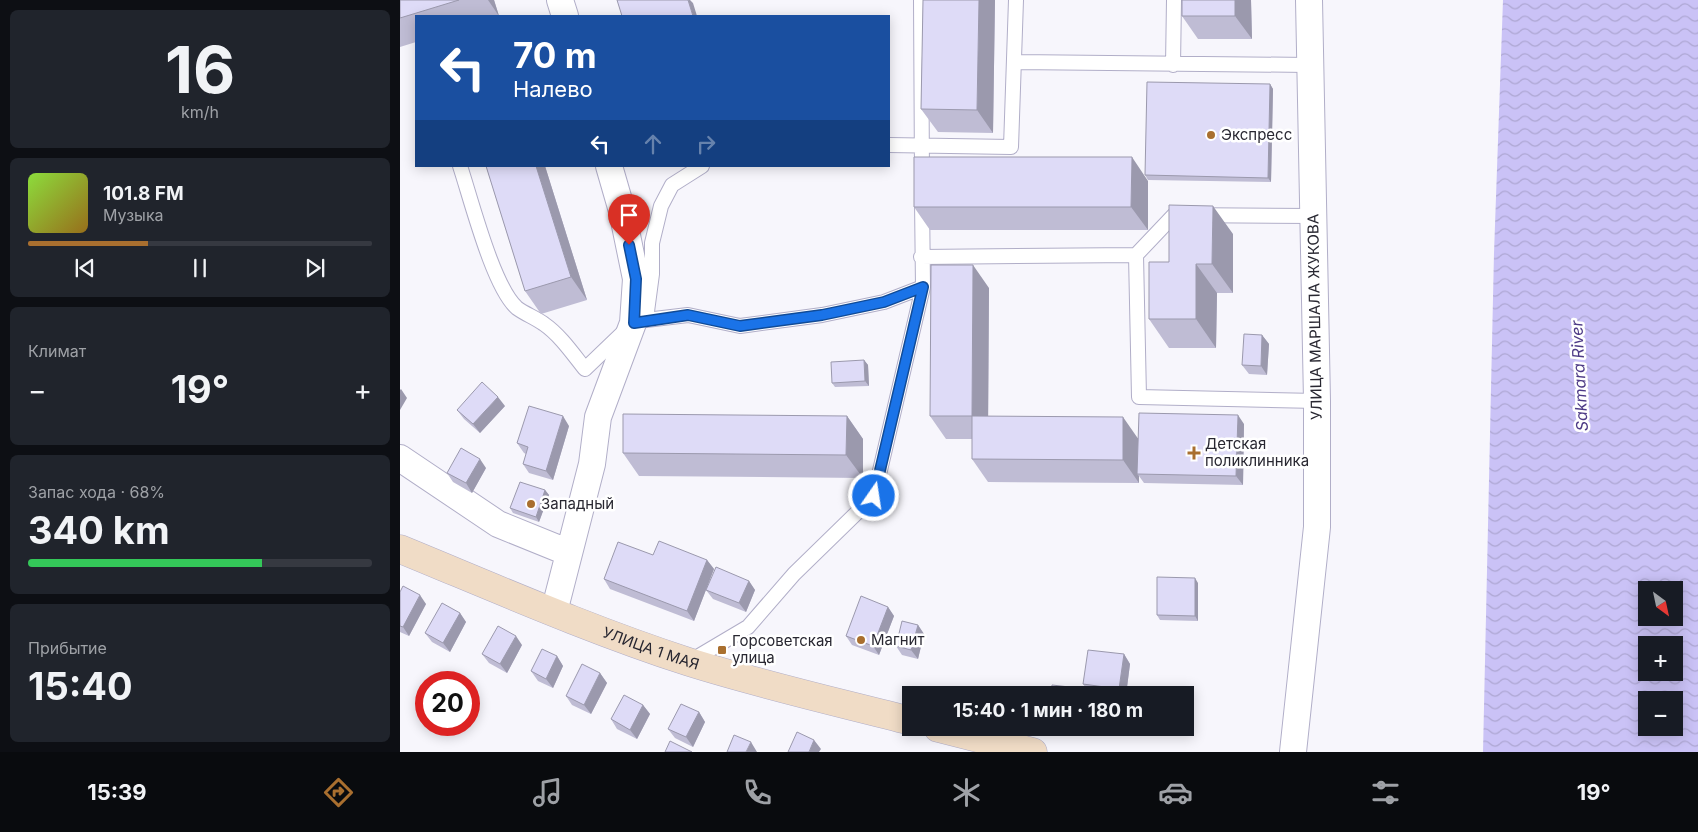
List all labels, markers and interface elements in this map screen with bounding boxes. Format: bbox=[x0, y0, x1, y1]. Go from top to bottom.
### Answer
text: 16 bbox=[165, 30, 235, 109]
text: 70 m bbox=[513, 34, 597, 76]
icon: left bbox=[430, 35, 495, 100]
text: Налево bbox=[513, 76, 593, 102]
text: km/h bbox=[181, 102, 219, 122]
place label: Экспресс bbox=[1221, 125, 1292, 144]
marker: Экспресс bbox=[1205, 129, 1217, 141]
icon: left bbox=[586, 130, 614, 158]
icon: ahead bbox=[639, 130, 667, 158]
icon: right bbox=[692, 130, 720, 158]
text: 101.8 FM bbox=[103, 182, 184, 205]
pin bbox=[608, 194, 650, 245]
icon: arrive bbox=[615, 201, 643, 229]
text: Музыка bbox=[103, 205, 164, 225]
street label: УЛИЦА МАРШАЛА ЖУКОВА bbox=[1303, 214, 1326, 420]
icon: previous bbox=[71, 254, 99, 282]
icon: pause bbox=[186, 254, 214, 282]
icon: next bbox=[301, 254, 329, 282]
water label: Sakmara River bbox=[1566, 319, 1592, 432]
text: Климат bbox=[28, 341, 86, 361]
text: 19° bbox=[171, 366, 229, 412]
text: − bbox=[28, 373, 47, 407]
text: + bbox=[353, 373, 372, 407]
place label: Детская поликлинника bbox=[1205, 434, 1309, 470]
marker: Детская поликлинника bbox=[1187, 446, 1201, 460]
position arrow bbox=[847, 469, 899, 521]
text: Запас хода · 68% bbox=[28, 482, 165, 502]
place label: Западный bbox=[541, 494, 614, 513]
marker: Западный bbox=[525, 498, 537, 510]
text: 340 km bbox=[28, 507, 170, 553]
north arrow bbox=[1638, 581, 1682, 626]
map controls bbox=[1638, 581, 1683, 736]
street label: УЛИЦА 1 МАЯ bbox=[600, 622, 702, 674]
place label: Магнит bbox=[871, 630, 924, 649]
place label: Горсоветская улица bbox=[732, 631, 833, 667]
marker: Магнит bbox=[855, 634, 867, 646]
button: + bbox=[1638, 636, 1683, 681]
text: Прибытие bbox=[28, 638, 107, 658]
marker: Горсоветская улица bbox=[716, 644, 728, 656]
text: 15:40 bbox=[28, 663, 133, 709]
speed limit sign: 20 bbox=[415, 671, 480, 736]
button: − bbox=[1638, 691, 1683, 736]
text: 15:40 · 1 мин · 180 m bbox=[953, 699, 1143, 722]
icon: directions bbox=[321, 775, 356, 810]
icon: music bbox=[530, 775, 565, 810]
icon: phone bbox=[740, 775, 775, 810]
icon: climate bbox=[949, 775, 984, 810]
icon: car bbox=[1158, 775, 1193, 810]
icon: filters bbox=[1368, 775, 1403, 810]
text: 15:39 bbox=[87, 779, 147, 805]
text: 19° bbox=[1577, 779, 1611, 805]

